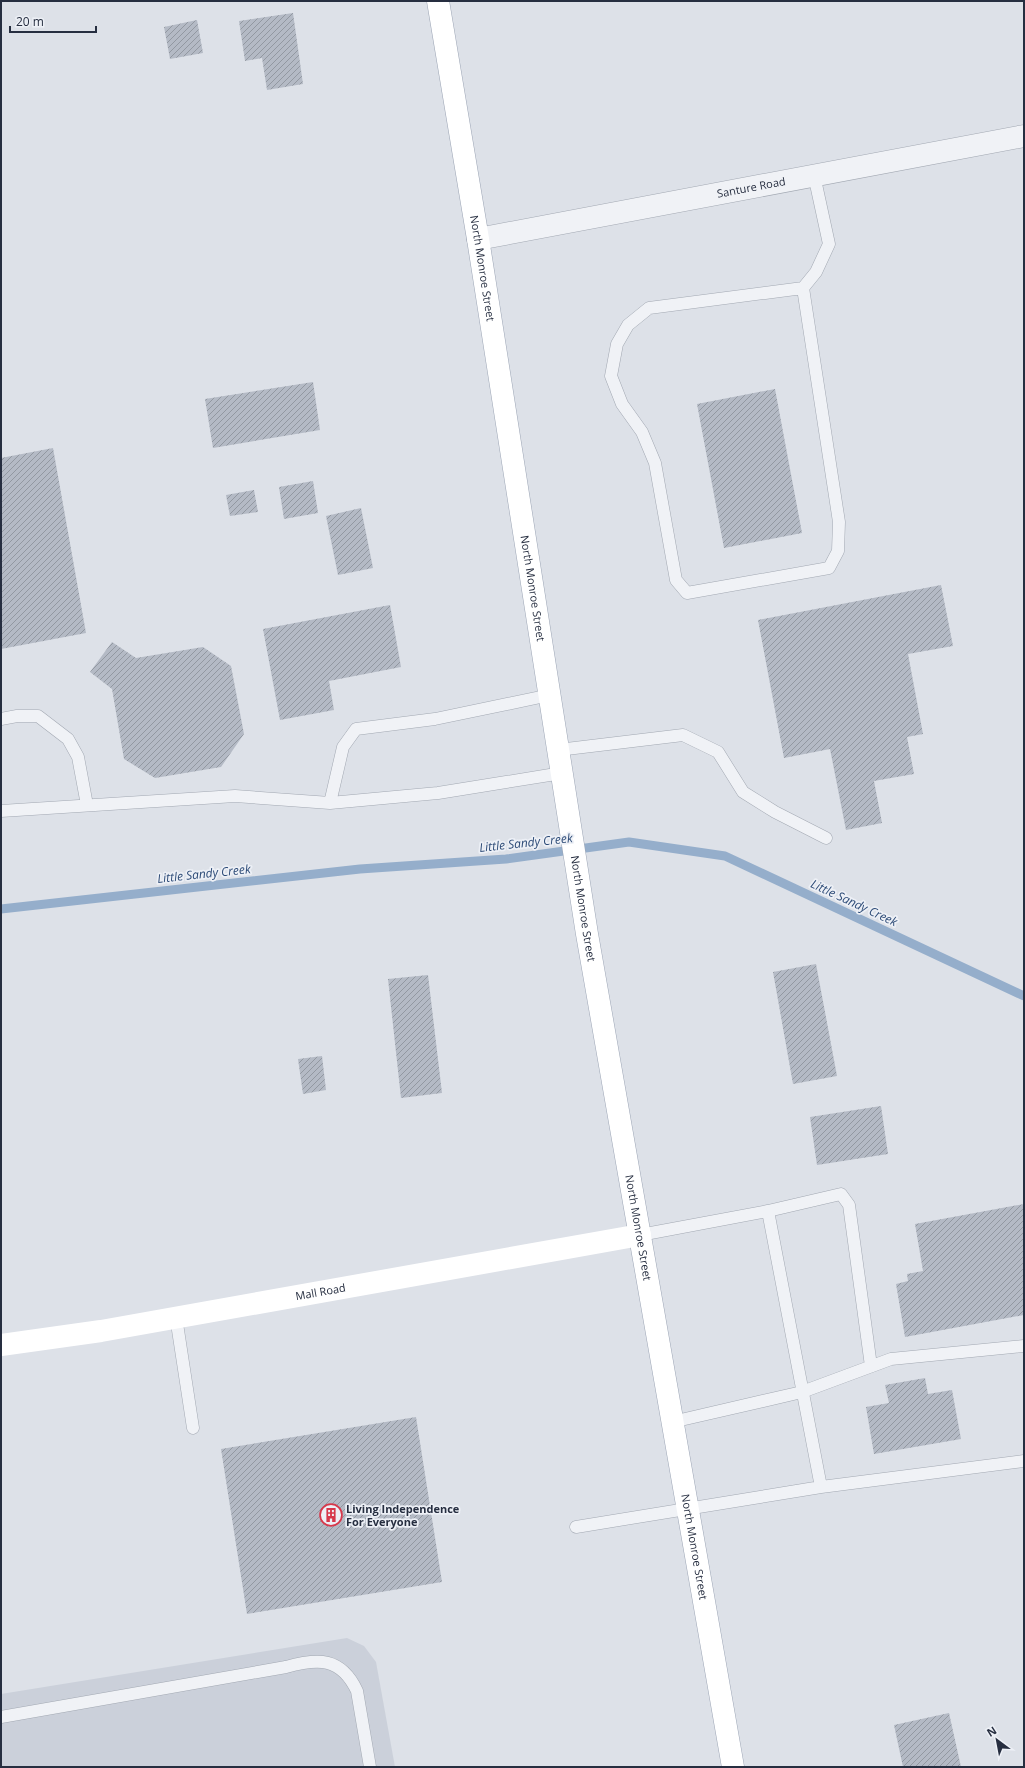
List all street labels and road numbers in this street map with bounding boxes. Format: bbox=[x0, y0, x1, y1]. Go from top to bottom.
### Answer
street label: Santure Road bbox=[716, 173, 787, 201]
street label: North Monroe Street bbox=[467, 214, 499, 322]
street label: North Monroe Street bbox=[518, 534, 549, 642]
street label: North Monroe Street bbox=[568, 854, 600, 963]
street label: North Monroe Street bbox=[622, 1174, 656, 1282]
street label: Mall Road bbox=[294, 1280, 347, 1303]
street label: North Monroe Street bbox=[678, 1493, 712, 1601]

